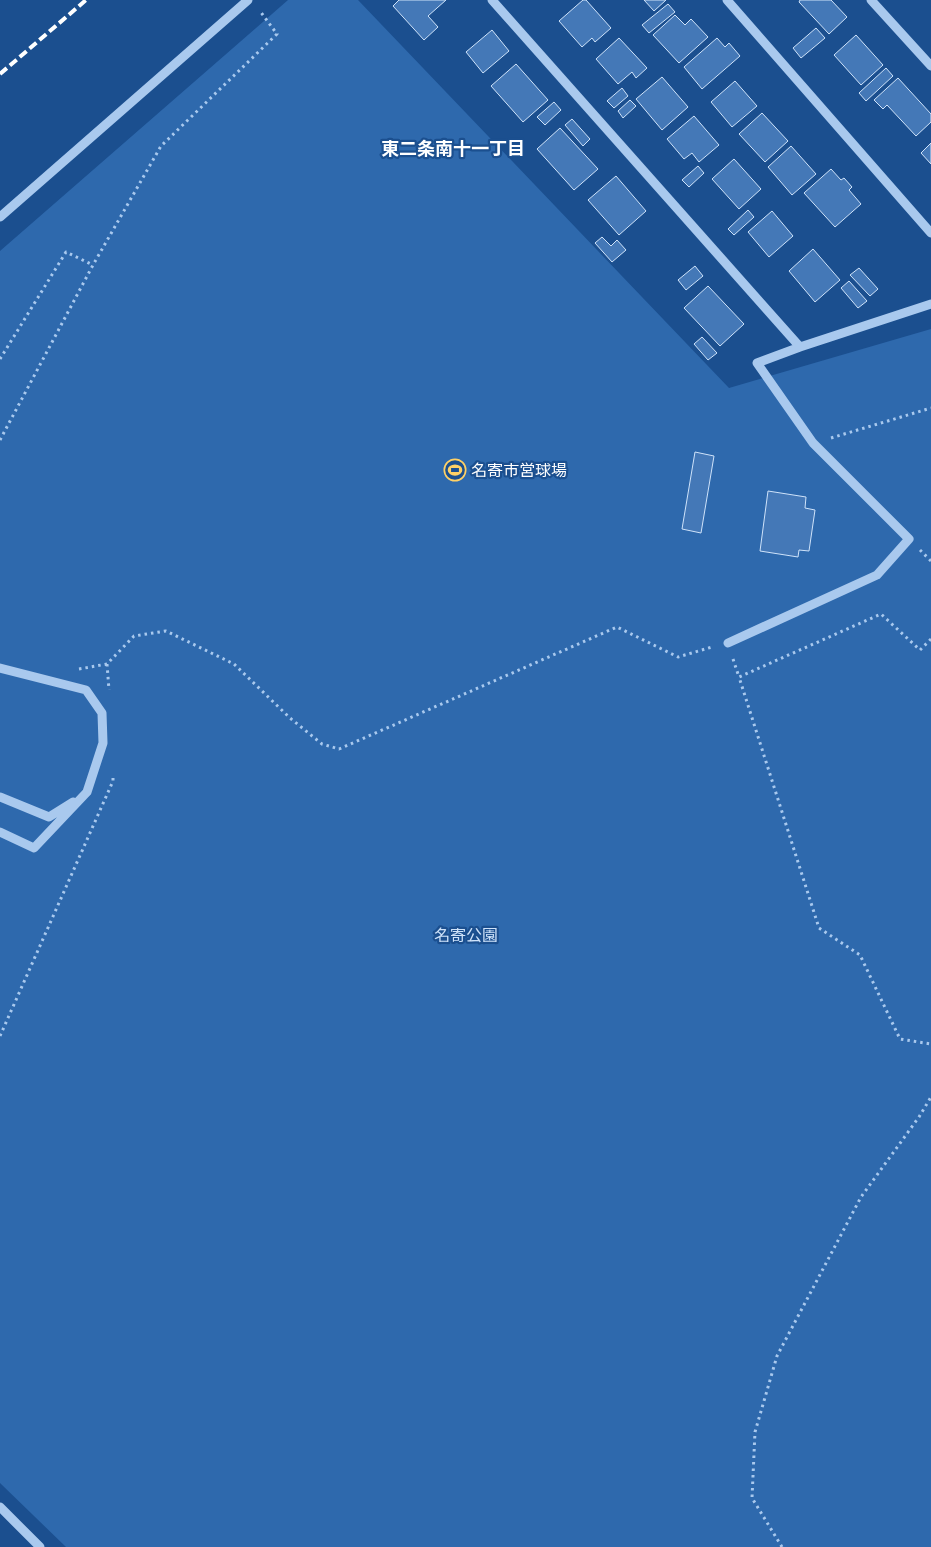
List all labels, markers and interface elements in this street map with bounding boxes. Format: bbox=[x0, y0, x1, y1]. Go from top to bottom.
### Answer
district label: 東二条南十一丁目 bbox=[381, 138, 525, 159]
sports icon: 名寄市営球場 bbox=[443, 458, 467, 482]
place label: 名寄市営球場 bbox=[471, 461, 567, 480]
park label: 名寄公園 bbox=[434, 926, 498, 945]

